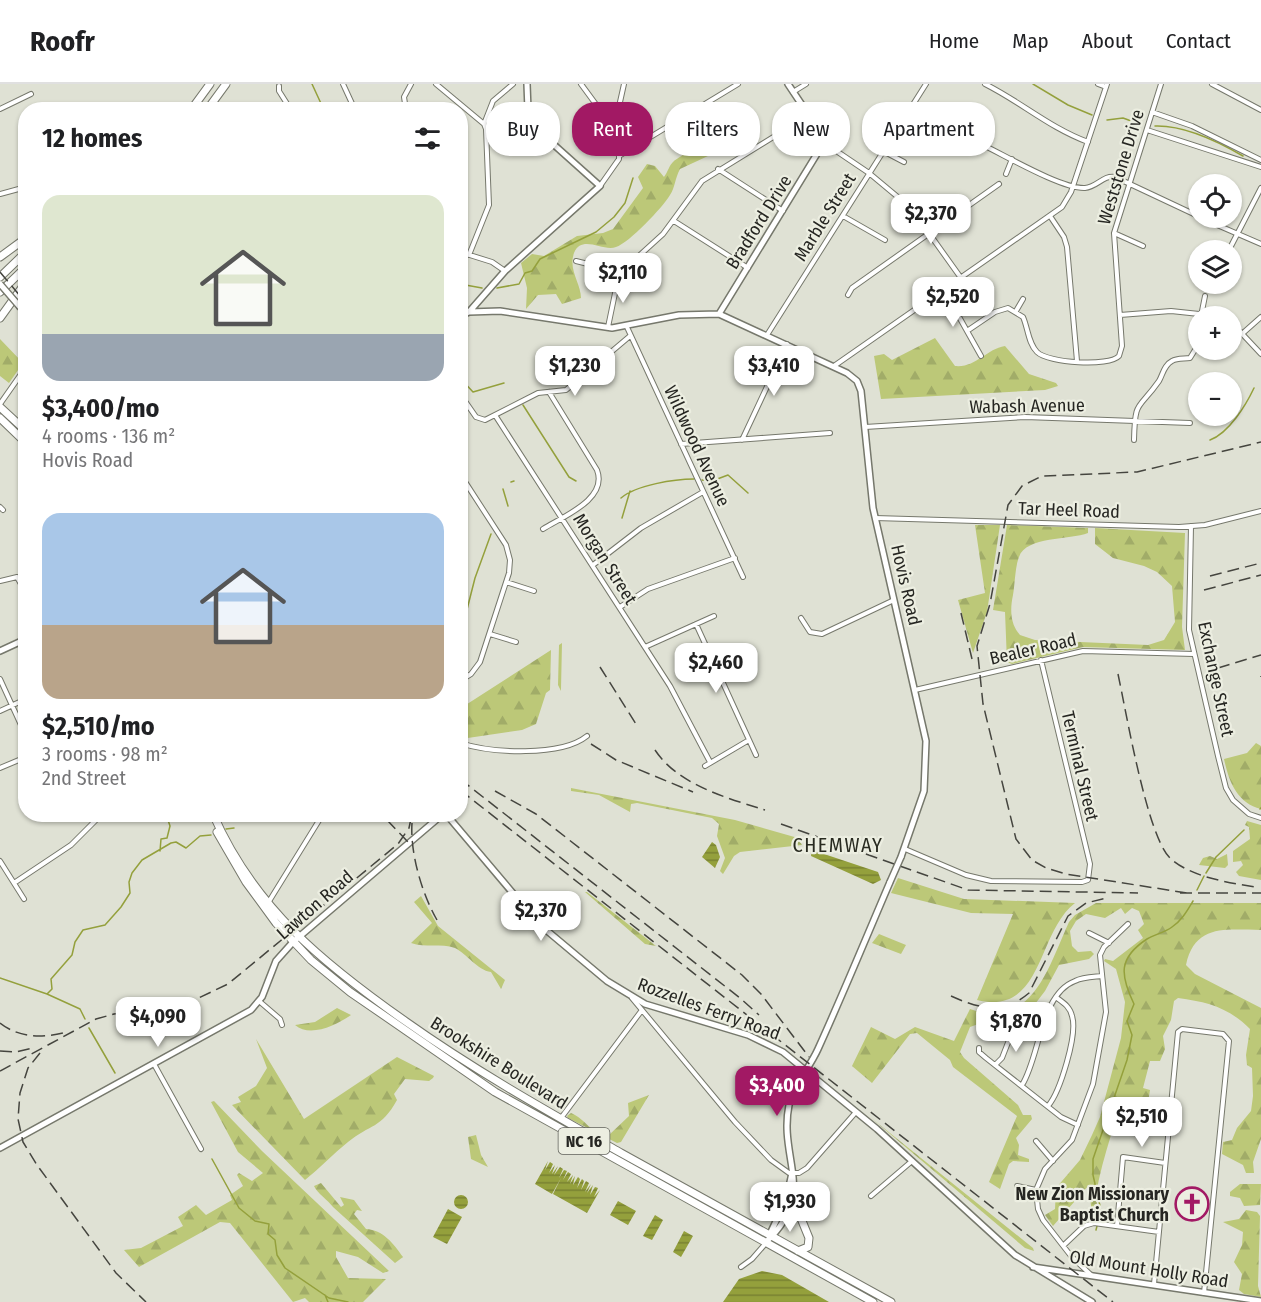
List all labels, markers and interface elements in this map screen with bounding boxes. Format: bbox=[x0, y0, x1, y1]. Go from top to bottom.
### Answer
text: Roofr bbox=[30, 25, 95, 58]
text: Home bbox=[929, 28, 979, 54]
text: Map bbox=[1012, 28, 1049, 54]
text: About bbox=[1082, 28, 1133, 54]
text: Contact bbox=[1166, 28, 1231, 54]
chip: Buy bbox=[486, 102, 560, 156]
chip: Rent bbox=[572, 102, 653, 156]
chip: Filters bbox=[665, 102, 760, 156]
chip: New bbox=[772, 102, 850, 156]
chip: Apartment bbox=[862, 102, 995, 156]
street label: Weststone Drive bbox=[1093, 107, 1149, 227]
icon: filters bbox=[411, 122, 444, 155]
text: 12 homes bbox=[42, 123, 142, 154]
street label: Marble Street bbox=[789, 169, 861, 265]
street label: Bradford Drive bbox=[721, 171, 797, 273]
map controls bbox=[1188, 174, 1242, 426]
button: locate bbox=[1188, 174, 1242, 228]
pin: $2,370 bbox=[882, 194, 980, 245]
text: $2,370 bbox=[905, 201, 957, 225]
icon: home bbox=[189, 234, 297, 342]
button: layers bbox=[1188, 240, 1242, 294]
pin: $2,110 bbox=[574, 253, 672, 304]
text: $2,110 bbox=[598, 260, 648, 284]
pin: $2,520 bbox=[904, 277, 1002, 328]
text: $2,520 bbox=[926, 284, 980, 308]
button: + bbox=[1188, 306, 1242, 360]
pin: $1,230 bbox=[526, 346, 624, 397]
pin: $3,410 bbox=[725, 346, 823, 397]
text: $1,230 bbox=[549, 353, 601, 377]
text: $3,410 bbox=[748, 353, 800, 377]
button: − bbox=[1188, 372, 1242, 426]
street label: Wildwood Avenue bbox=[659, 382, 735, 510]
text: $3,400/mo bbox=[42, 393, 159, 424]
street label: Wabash Avenue bbox=[969, 394, 1085, 418]
text: 4 rooms · 136 m² bbox=[42, 424, 175, 448]
text: Hovis Road bbox=[42, 448, 133, 472]
street label: Tar Heel Road bbox=[1018, 497, 1120, 523]
street label: Morgan Street bbox=[568, 509, 642, 609]
street label: Hovis Road bbox=[886, 543, 926, 627]
icon: home bbox=[189, 552, 297, 660]
street label: Exchange Street bbox=[1193, 619, 1239, 739]
street label: Bealer Road bbox=[987, 628, 1079, 670]
pin: $2,460 bbox=[667, 643, 765, 694]
text: $2,460 bbox=[689, 650, 743, 674]
street label: Terminal Street bbox=[1057, 709, 1103, 823]
text: $2,510/mo bbox=[42, 711, 155, 742]
text: 3 rooms · 98 m² bbox=[42, 742, 168, 766]
text: 2nd Street bbox=[42, 766, 126, 790]
district label: CHEMWAY bbox=[793, 833, 883, 857]
street label: Lawton Road bbox=[272, 866, 358, 944]
pin: $2,370 bbox=[492, 891, 590, 942]
text: $2,370 bbox=[515, 898, 567, 922]
street label: Rozzelles Ferry Road bbox=[635, 973, 783, 1045]
pin: $4,090 bbox=[109, 997, 207, 1048]
pin: $1,870 bbox=[967, 1002, 1065, 1053]
text: $4,090 bbox=[130, 1004, 186, 1028]
text: $1,870 bbox=[990, 1009, 1042, 1033]
street label: Brookshire Boulevard bbox=[426, 1012, 572, 1114]
pin: $3,400 bbox=[728, 1066, 826, 1117]
text: $3,400 bbox=[749, 1073, 805, 1097]
pin: $2,510 bbox=[1093, 1097, 1191, 1148]
text: $2,510 bbox=[1116, 1104, 1168, 1128]
road number: NC 16 bbox=[558, 1128, 610, 1154]
pin: $1,930 bbox=[741, 1182, 839, 1233]
place label: New Zion Missionary Baptist Church bbox=[1016, 1183, 1169, 1226]
church icon: New Zion Missionary Baptist Church bbox=[1174, 1186, 1210, 1222]
text: $1,930 bbox=[764, 1189, 816, 1213]
street label: Old Mount Holly Road bbox=[1068, 1246, 1230, 1292]

